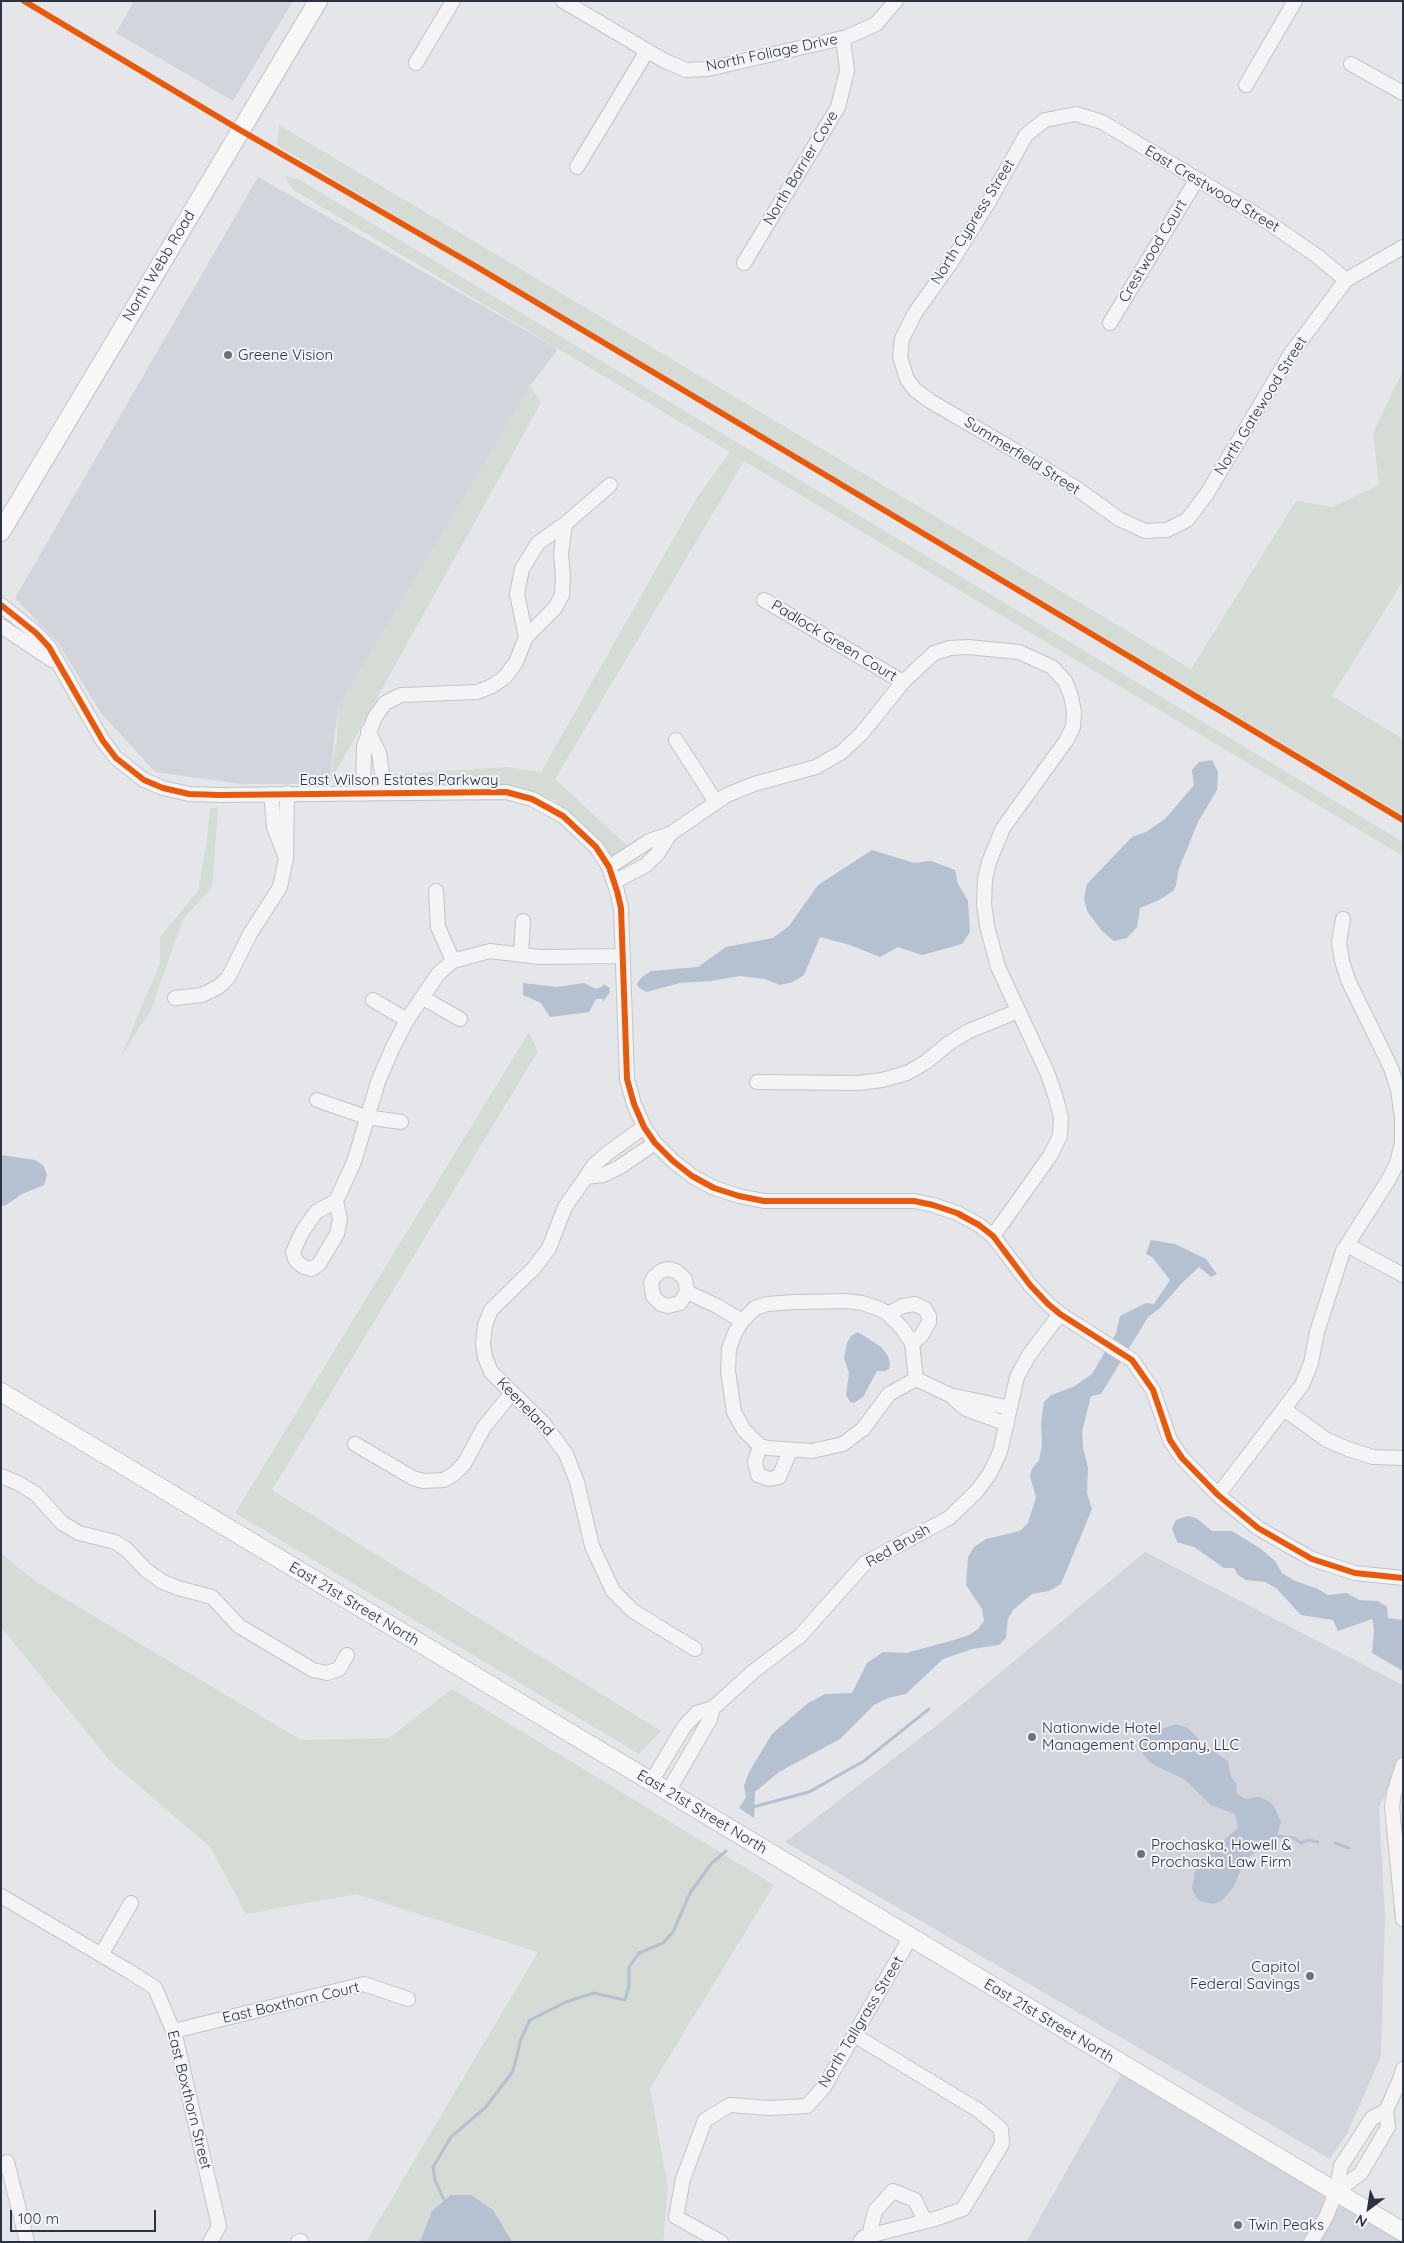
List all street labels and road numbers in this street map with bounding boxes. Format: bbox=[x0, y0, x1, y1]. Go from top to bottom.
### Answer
street label: North Foliage Drive bbox=[704, 30, 840, 76]
street label: North Barrier Cove bbox=[760, 107, 842, 229]
street label: East Crestwood Street bbox=[1141, 142, 1283, 236]
street label: North Cypress Street bbox=[927, 156, 1019, 288]
street label: Crestwood Court bbox=[1115, 196, 1191, 306]
street label: North Webb Road bbox=[119, 207, 199, 325]
street label: North Gatewood Street bbox=[1211, 333, 1311, 479]
street label: Summerfield Street bbox=[961, 413, 1083, 499]
street label: Padlock Green Court bbox=[768, 596, 900, 686]
street label: East Wilson Estates Parkway bbox=[300, 771, 498, 789]
street label: Keeneland bbox=[493, 1374, 557, 1440]
street label: Red Brush bbox=[863, 1520, 933, 1572]
street label: East 21st Street North bbox=[286, 1558, 422, 1650]
street label: East 21st Street North bbox=[634, 1766, 770, 1858]
street label: North Tallgrass Street bbox=[815, 1953, 907, 2091]
street label: East 21st Street North bbox=[981, 1975, 1117, 2067]
street label: East Boxthorn Court bbox=[221, 1978, 361, 2028]
street label: East Boxthorn Street bbox=[163, 2029, 215, 2171]

